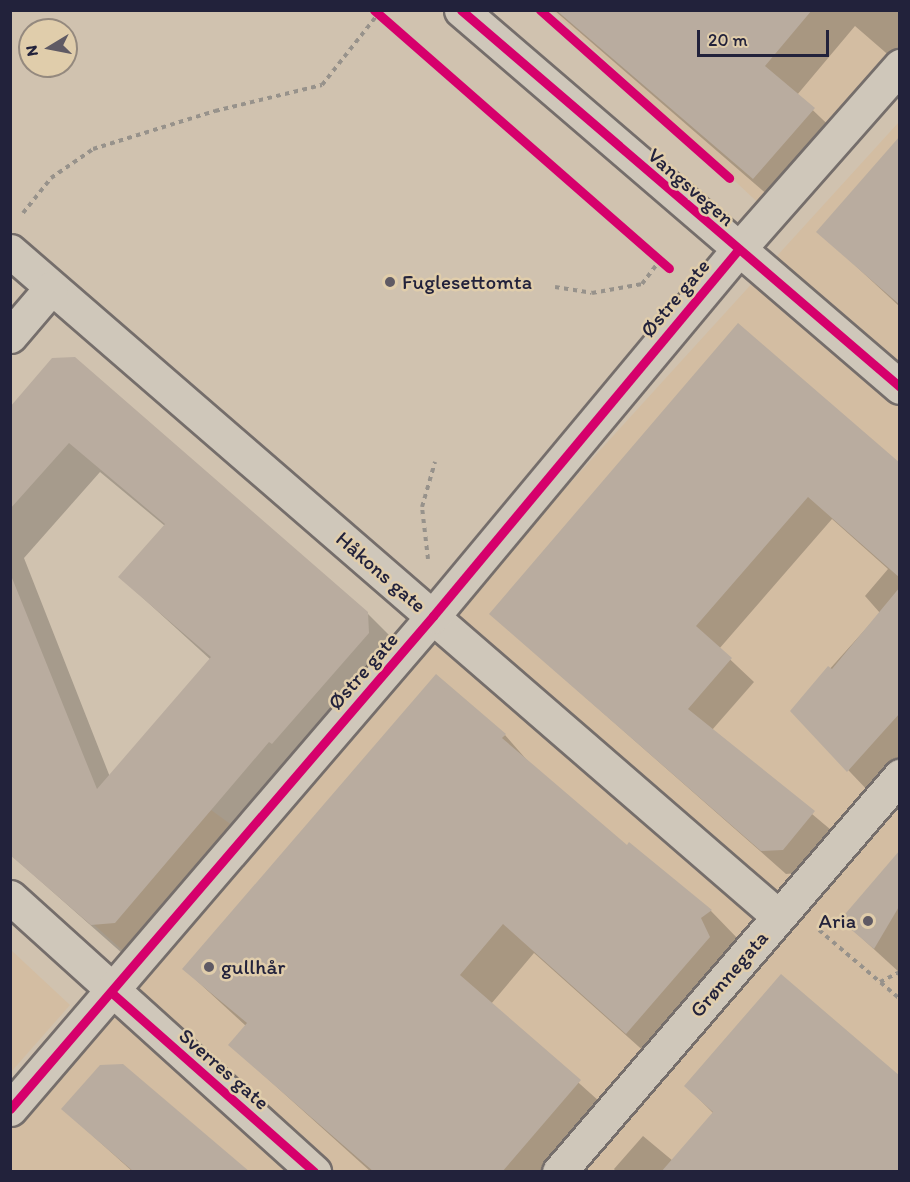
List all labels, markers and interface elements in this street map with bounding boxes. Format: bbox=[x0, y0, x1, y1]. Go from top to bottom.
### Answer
north arrow bbox=[18, 18, 78, 78]
scale bar bbox=[700, 18, 832, 56]
text: 20 m bbox=[708, 29, 748, 51]
text: N bbox=[21, 44, 42, 58]
street label: Vangsvegen bbox=[642, 142, 740, 232]
street label: Østre gate bbox=[635, 253, 715, 343]
place label: Fuglesettomta bbox=[402, 269, 532, 295]
marker: Fuglesettomta bbox=[383, 275, 397, 289]
street label: Håkons gate bbox=[331, 526, 431, 618]
street label: Østre gate bbox=[322, 627, 404, 715]
place label: Aria bbox=[819, 908, 856, 934]
marker: Aria bbox=[861, 914, 875, 928]
street label: Grønnegata bbox=[685, 926, 773, 1022]
place label: gullhår bbox=[221, 954, 285, 980]
marker: gullhår bbox=[202, 960, 216, 974]
street label: Sverres gate bbox=[174, 1023, 274, 1115]

